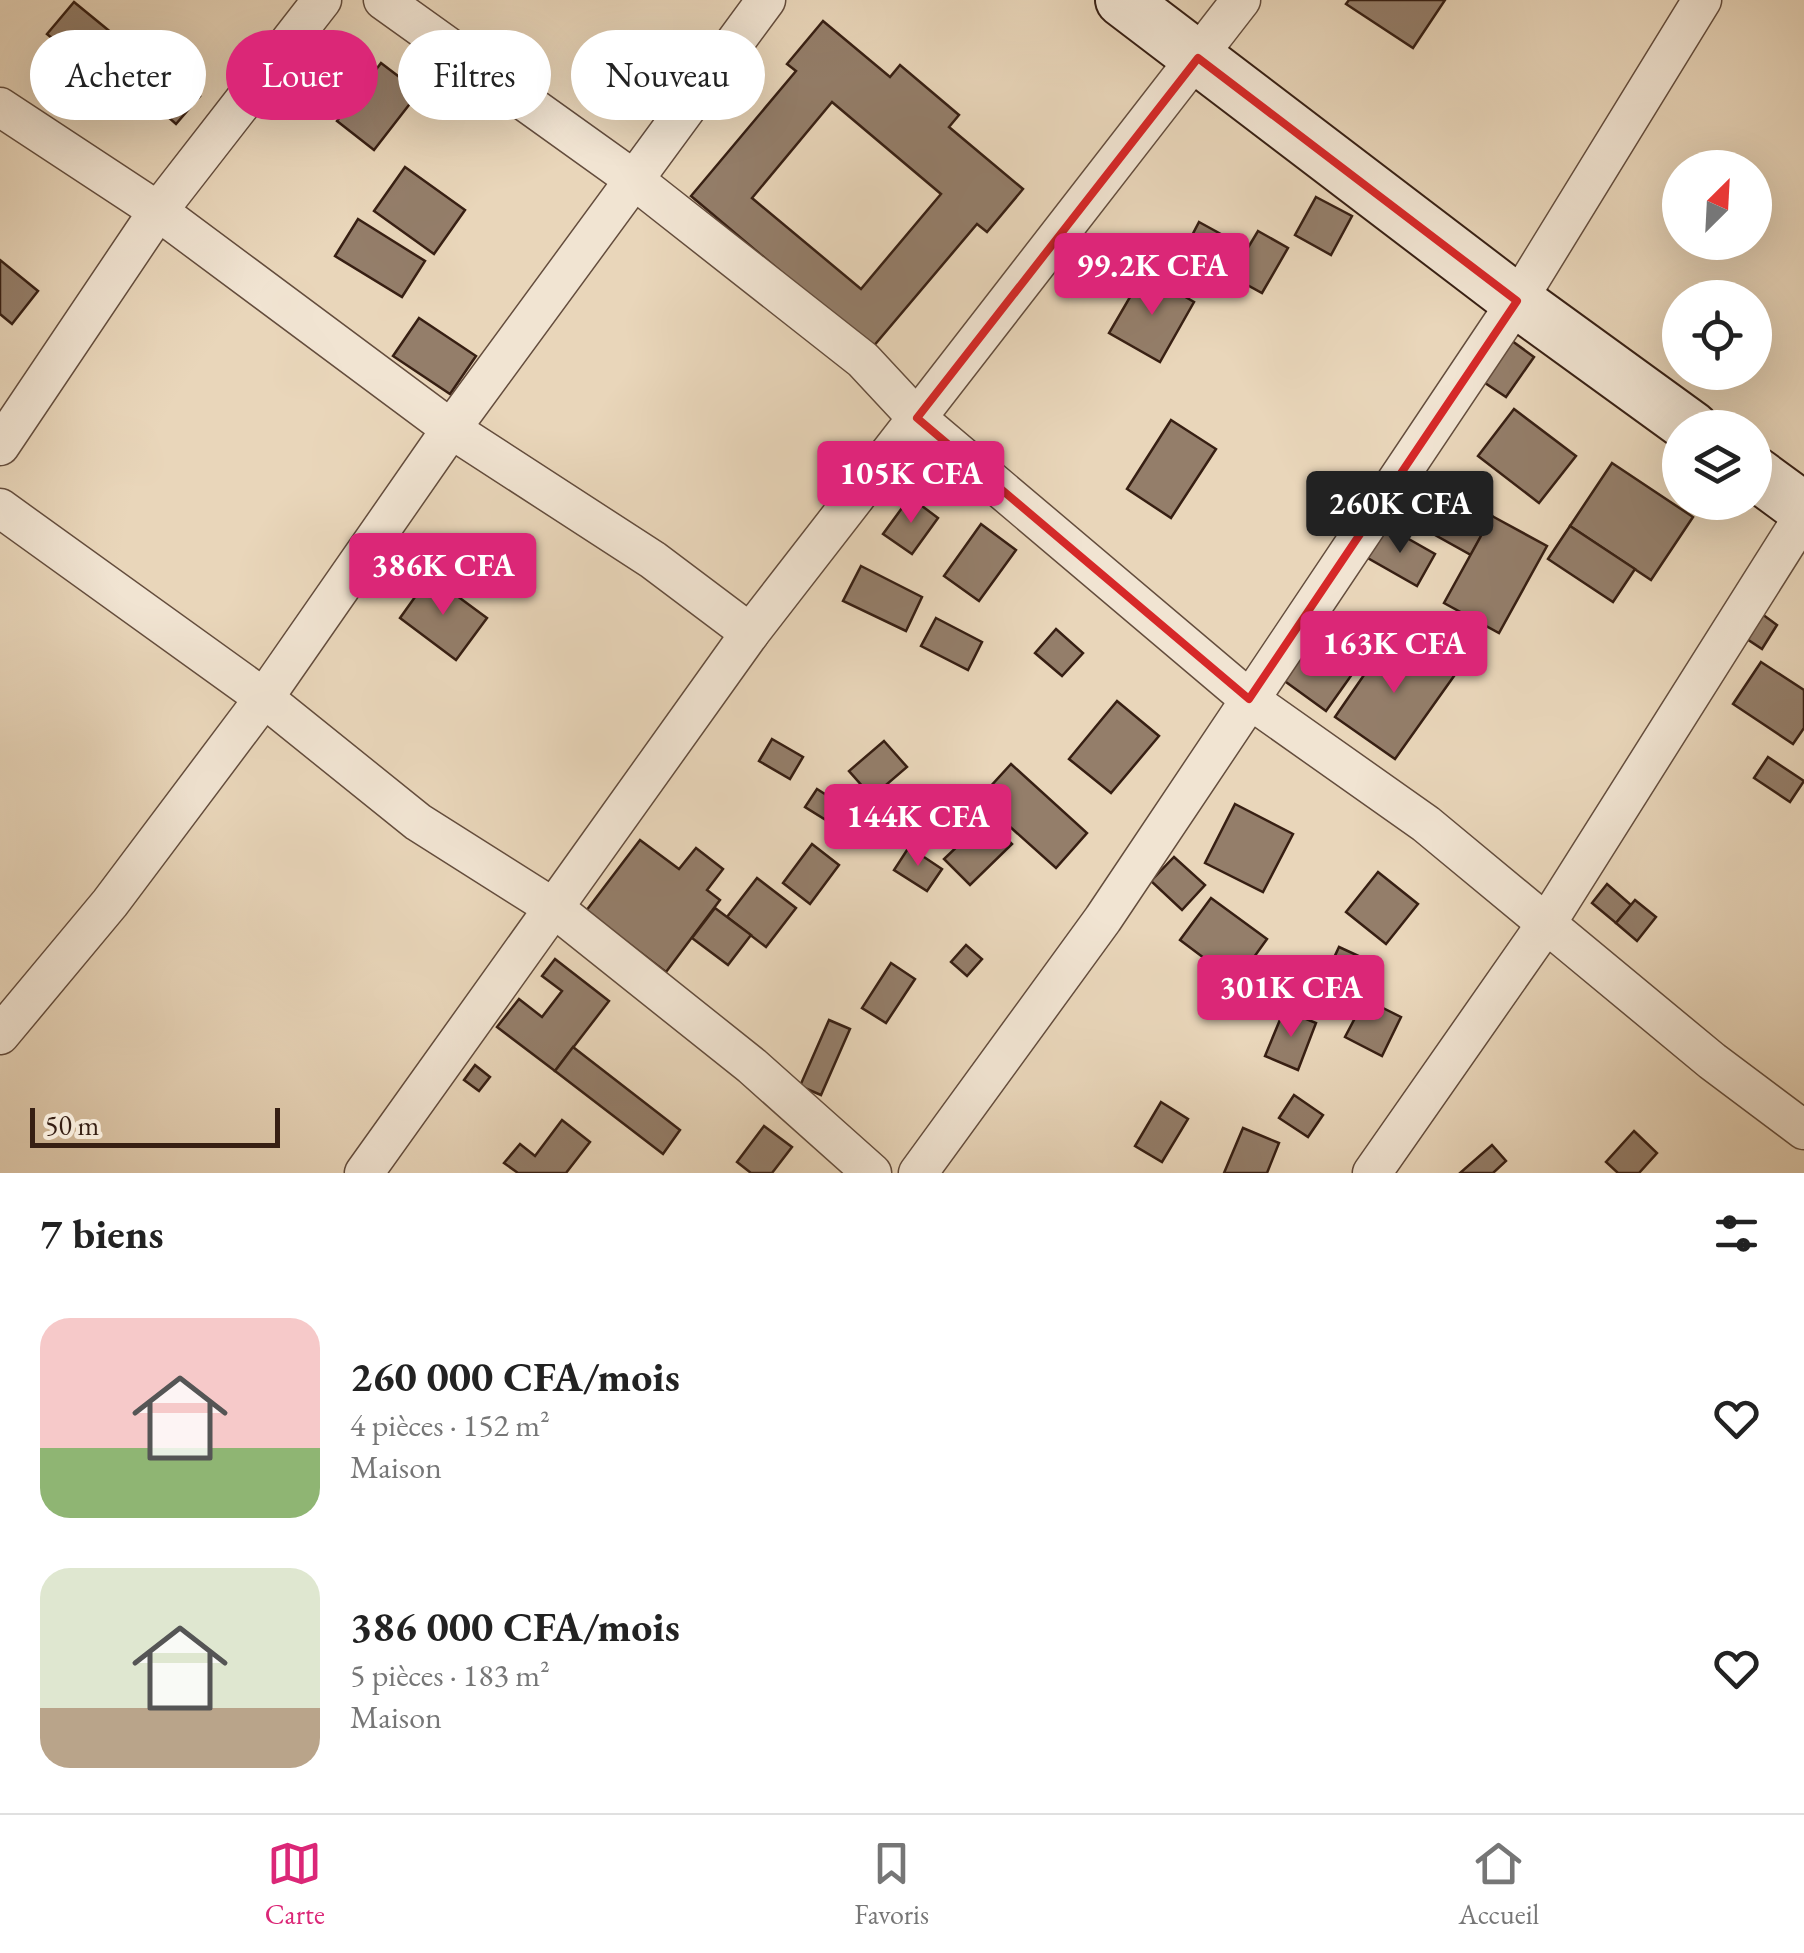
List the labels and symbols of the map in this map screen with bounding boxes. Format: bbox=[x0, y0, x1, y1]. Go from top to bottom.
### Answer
north arrow bbox=[1662, 150, 1772, 260]
pin: 99.2K CFA bbox=[1038, 233, 1266, 318]
pin: 105K CFA bbox=[808, 441, 1014, 526]
pin: 260K CFA bbox=[1297, 471, 1503, 556]
pin: 386K CFA bbox=[340, 533, 546, 618]
pin: 163K CFA bbox=[1291, 611, 1497, 696]
pin: 144K CFA bbox=[815, 784, 1021, 869]
pin: 301K CFA bbox=[1188, 955, 1394, 1040]
scale bar bbox=[30, 1103, 280, 1148]

